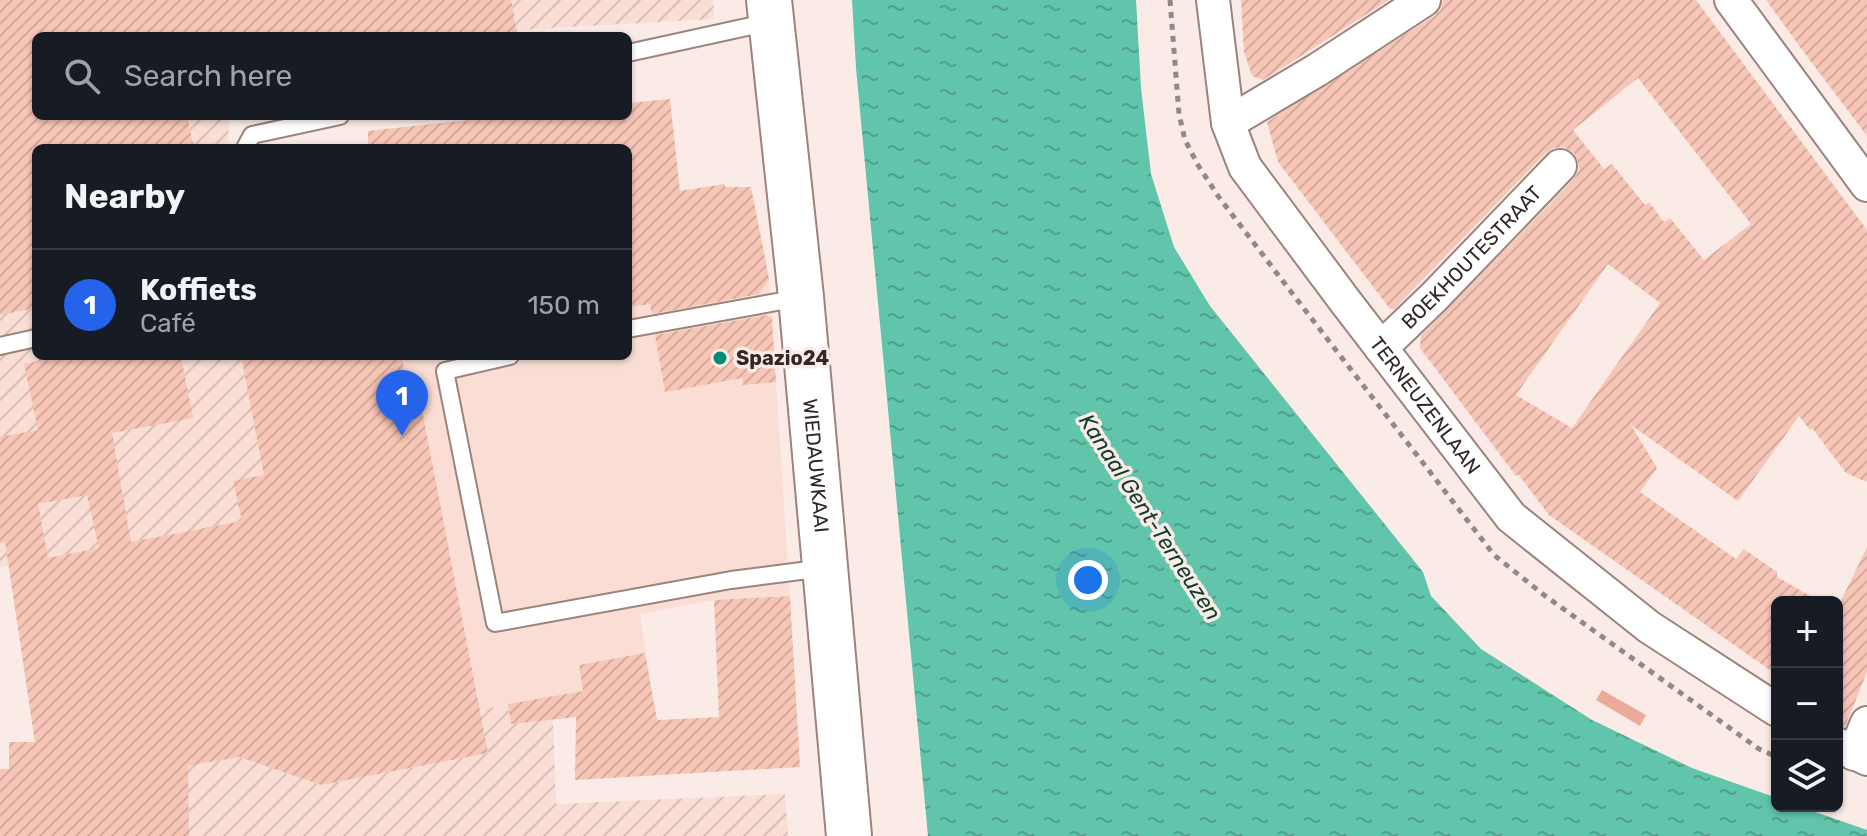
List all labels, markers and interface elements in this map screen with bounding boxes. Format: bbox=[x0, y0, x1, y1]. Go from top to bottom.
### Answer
search box bbox=[32, 32, 632, 120]
icon: search bbox=[60, 54, 104, 98]
text: Search here bbox=[124, 58, 292, 94]
text: Nearby bbox=[64, 176, 185, 217]
street label: BOEKHOUTESTRAAT bbox=[1396, 180, 1547, 334]
text: Koffiets bbox=[140, 272, 257, 308]
text: 1 bbox=[84, 290, 96, 321]
text: 150 m bbox=[527, 290, 600, 321]
text: Café bbox=[140, 308, 196, 339]
street label: TERNEUZENLAAN bbox=[1365, 332, 1486, 479]
place label: Spazio24 bbox=[736, 346, 830, 370]
marker: Spazio24 bbox=[711, 349, 729, 367]
pin: 1 bbox=[376, 370, 428, 436]
street label: WIEDAUWKAAI bbox=[798, 397, 834, 534]
water label: Kanaal Gent-Terneuzen bbox=[1073, 409, 1227, 625]
your location bbox=[1068, 560, 1108, 600]
map controls bbox=[1771, 596, 1843, 812]
button: + bbox=[1771, 596, 1843, 668]
button: − bbox=[1771, 668, 1843, 740]
button: layers bbox=[1771, 740, 1843, 812]

